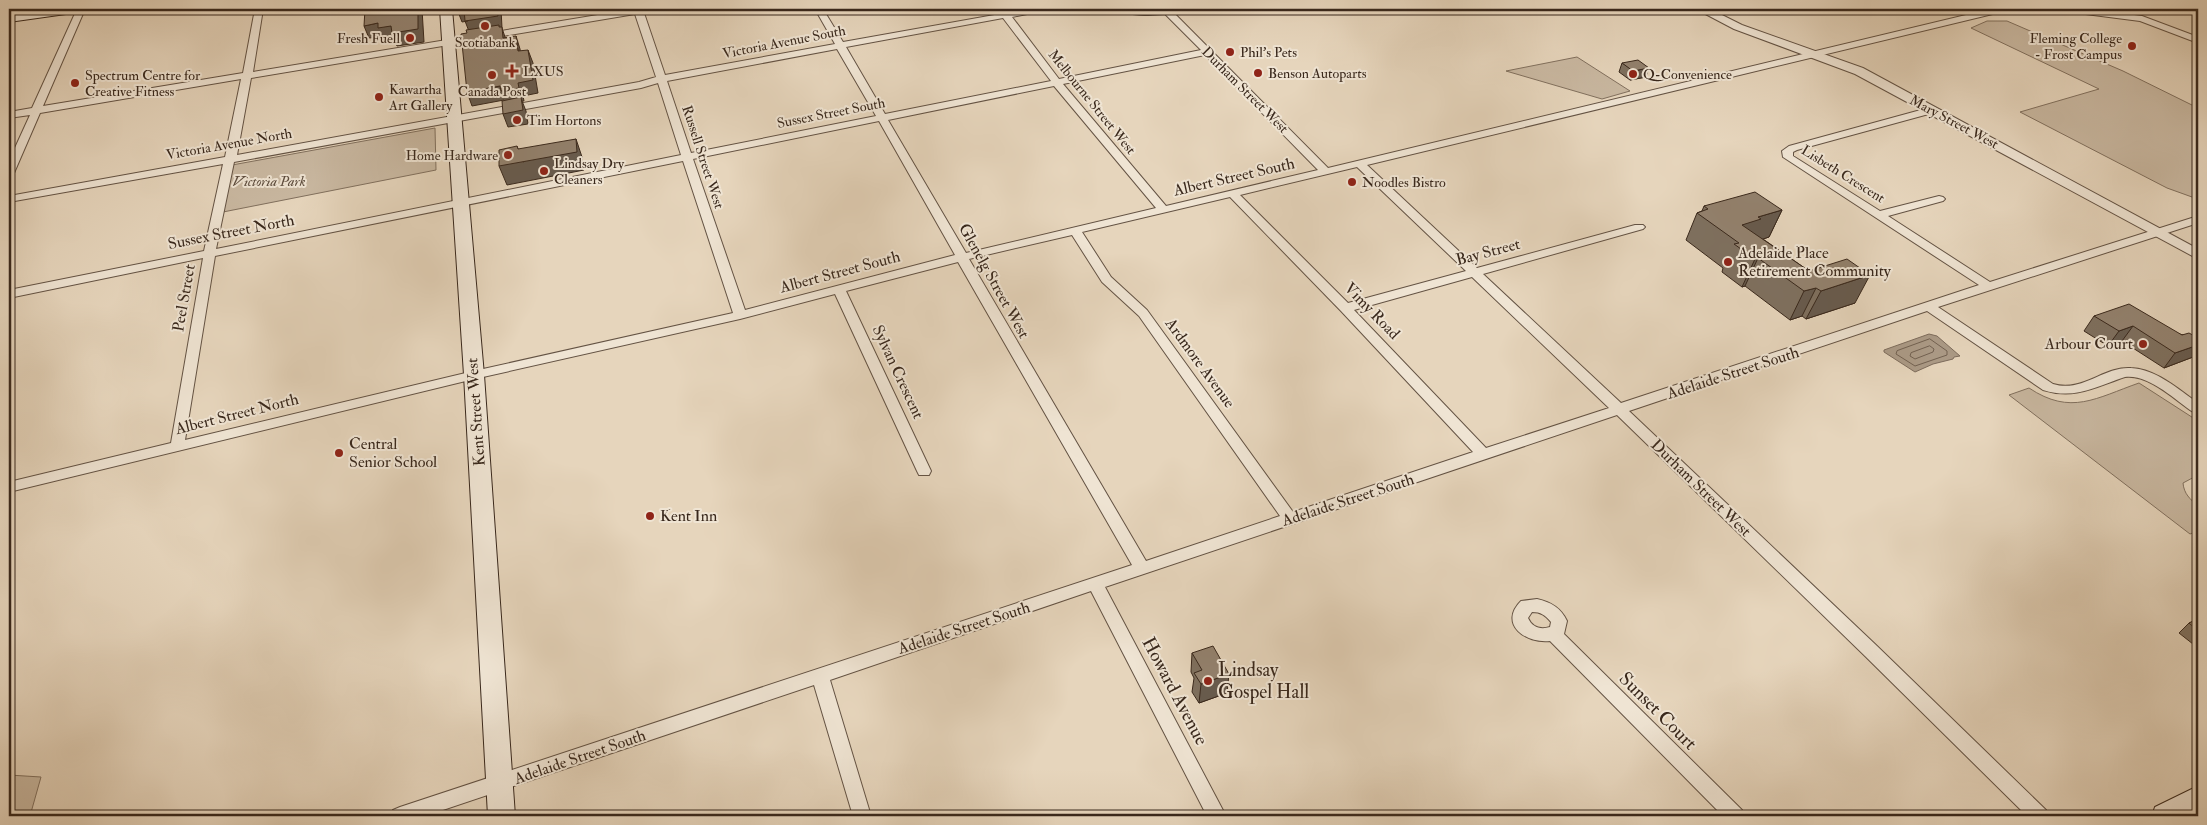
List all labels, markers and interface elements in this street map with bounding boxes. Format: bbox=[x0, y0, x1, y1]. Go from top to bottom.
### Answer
marker: Scotiabank bbox=[479, 20, 491, 32]
street label: Victoria Avenue South bbox=[721, 22, 848, 62]
place label: Fresh Fuell bbox=[337, 30, 400, 47]
place label: Fleming College - Frost Campus bbox=[2030, 30, 2122, 64]
marker: Fresh Fuell bbox=[404, 32, 416, 44]
place label: Scotiabank bbox=[455, 34, 516, 51]
marker: Fleming College - Frost Campus bbox=[2126, 40, 2138, 52]
street label: Durham Street West bbox=[1198, 43, 1292, 137]
place label: Phil's Pets bbox=[1240, 44, 1297, 61]
street label: Melbourne Street West bbox=[1045, 46, 1140, 158]
marker: Phil's Pets bbox=[1224, 46, 1236, 58]
place label: LXUS bbox=[523, 63, 564, 80]
marker: LXUS bbox=[505, 64, 519, 78]
place label: Benson Autoparts bbox=[1268, 65, 1367, 83]
place label: Q-Convenience bbox=[1643, 66, 1732, 83]
place label: Spectrum Centre for Creative Fitness bbox=[85, 67, 201, 100]
marker: Benson Autoparts bbox=[1252, 67, 1264, 79]
marker: Q-Convenience bbox=[1627, 68, 1639, 80]
marker: Canada Post bbox=[486, 69, 498, 81]
marker: Spectrum Centre for Creative Fitness bbox=[69, 77, 81, 89]
place label: Kawartha Art Gallery bbox=[388, 81, 453, 115]
place label: Canada Post bbox=[458, 83, 527, 100]
marker: Kawartha Art Gallery bbox=[373, 91, 385, 103]
street label: Mary Street West bbox=[1906, 91, 2002, 154]
street label: Sussex Street South bbox=[775, 94, 887, 132]
street label: Russell Street West bbox=[678, 103, 728, 211]
place label: Tim Hortons bbox=[527, 112, 601, 129]
marker: Tim Hortons bbox=[511, 114, 523, 126]
street label: Victoria Avenue North bbox=[165, 124, 294, 163]
street label: Lisbeth Crescent bbox=[1798, 142, 1888, 207]
place label: Home Hardware bbox=[406, 147, 498, 164]
marker: Home Hardware bbox=[502, 149, 514, 161]
street label: Albert Street South bbox=[1171, 153, 1297, 201]
place label: Lindsay Dry Cleaners bbox=[554, 155, 625, 188]
marker: Lindsay Dry Cleaners bbox=[538, 165, 550, 177]
park label: Victoria Park bbox=[232, 173, 306, 190]
place label: Noodles Bistro bbox=[1362, 174, 1446, 191]
marker: Noodles Bistro bbox=[1346, 176, 1358, 188]
street label: Sussex Street North bbox=[166, 210, 297, 254]
street label: Glenelg Street West bbox=[954, 220, 1034, 342]
street label: Bay Street bbox=[1454, 234, 1522, 270]
place label: Adelaide Place Retirement Community bbox=[1737, 243, 1892, 281]
street label: Albert Street South bbox=[777, 246, 903, 298]
marker: Adelaide Place Retirement Community bbox=[1722, 256, 1734, 268]
street label: Peel Street bbox=[168, 263, 200, 333]
street label: Vimy Road bbox=[1340, 278, 1404, 344]
street label: Ardmore Avenue bbox=[1160, 313, 1239, 412]
street label: Sylvan Crescent bbox=[868, 322, 928, 422]
place label: Arbour Court bbox=[2044, 334, 2133, 354]
marker: Arbour Court bbox=[2137, 338, 2149, 350]
street label: Adelaide Street South bbox=[1663, 342, 1802, 404]
street label: Kent Street West bbox=[462, 357, 490, 467]
street label: Albert Street North bbox=[172, 389, 301, 439]
place label: Central Senior School bbox=[349, 434, 437, 472]
street label: Durham Street West bbox=[1647, 435, 1755, 541]
marker: Central Senior School bbox=[333, 447, 345, 459]
street label: Adelaide Street South bbox=[1278, 469, 1417, 531]
place label: Kent Inn bbox=[660, 506, 717, 526]
marker: Kent Inn bbox=[644, 510, 656, 522]
street label: Adelaide Street South bbox=[894, 597, 1033, 659]
street label: Howard Avenue bbox=[1136, 633, 1214, 749]
place label: Lindsay Gospel Hall bbox=[1218, 658, 1309, 705]
street label: Sunset Court bbox=[1614, 667, 1702, 755]
marker: Lindsay Gospel Hall bbox=[1202, 675, 1214, 687]
street label: Adelaide Street South bbox=[511, 725, 649, 789]

